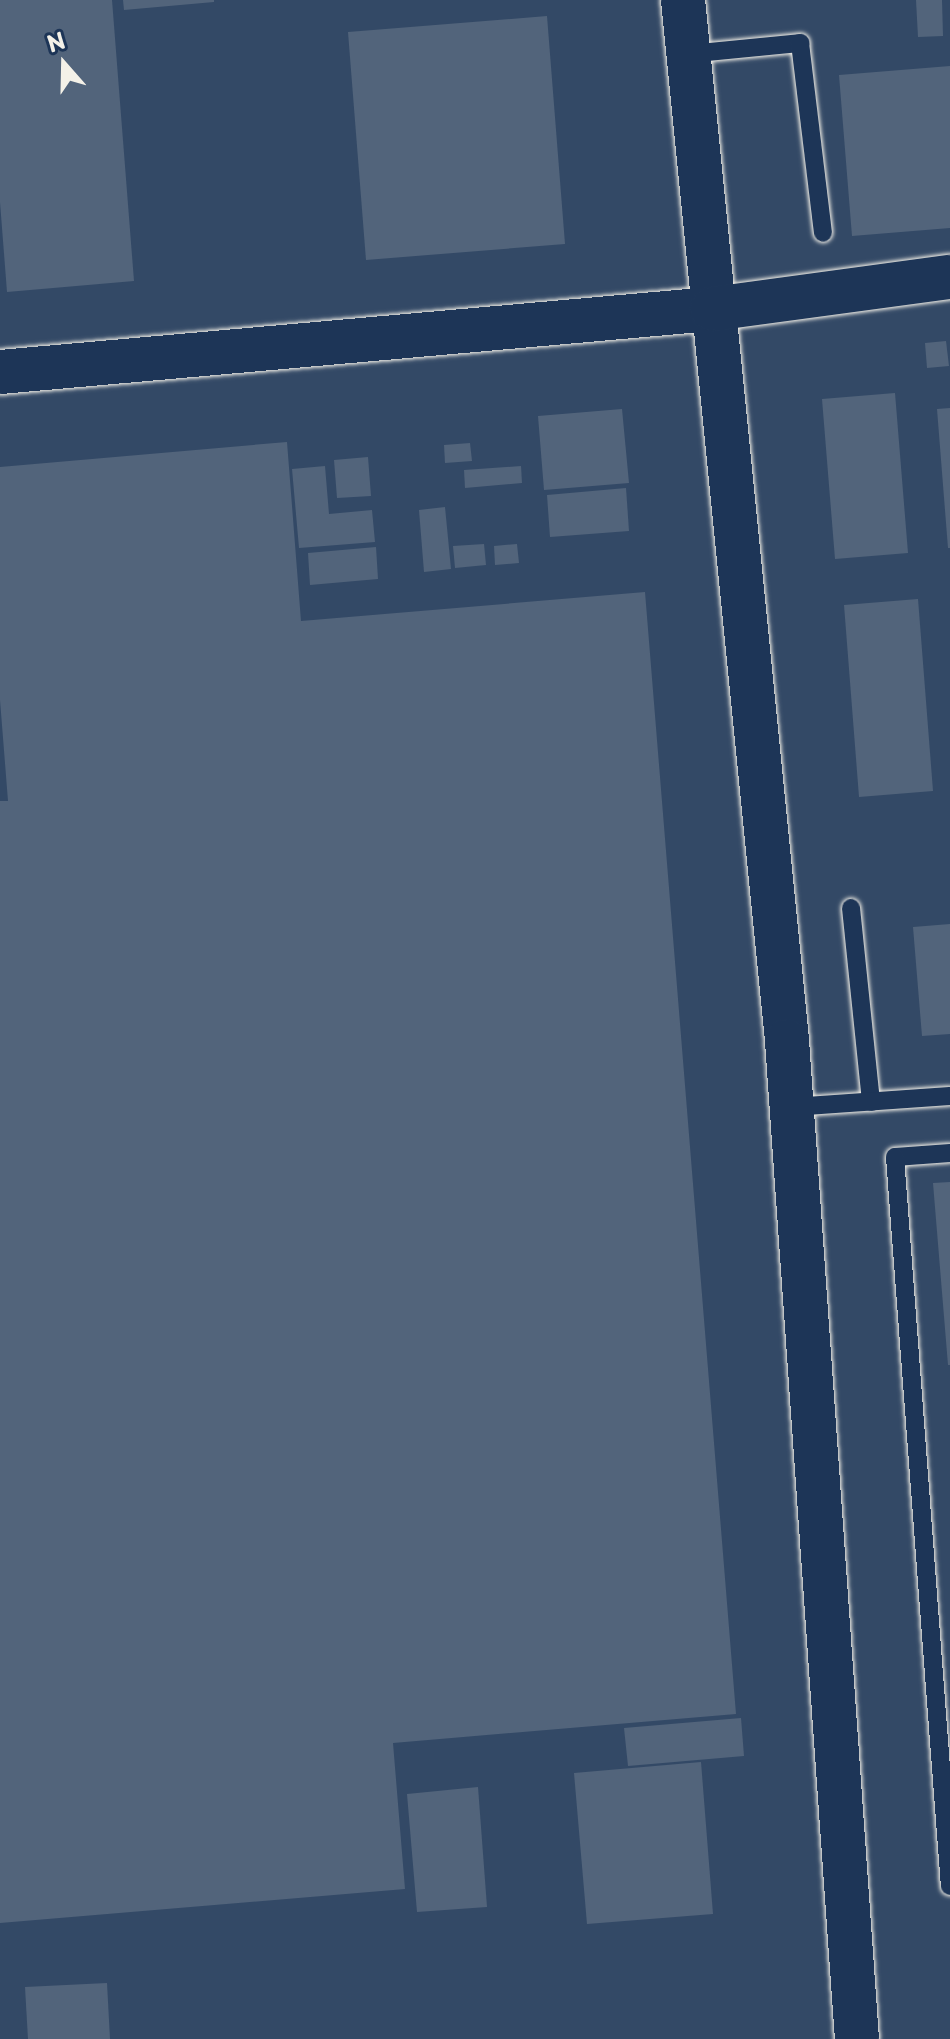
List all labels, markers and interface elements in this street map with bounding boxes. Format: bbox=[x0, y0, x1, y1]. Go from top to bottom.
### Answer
text: N bbox=[42, 22, 69, 59]
north arrow bbox=[24, 24, 104, 104]

